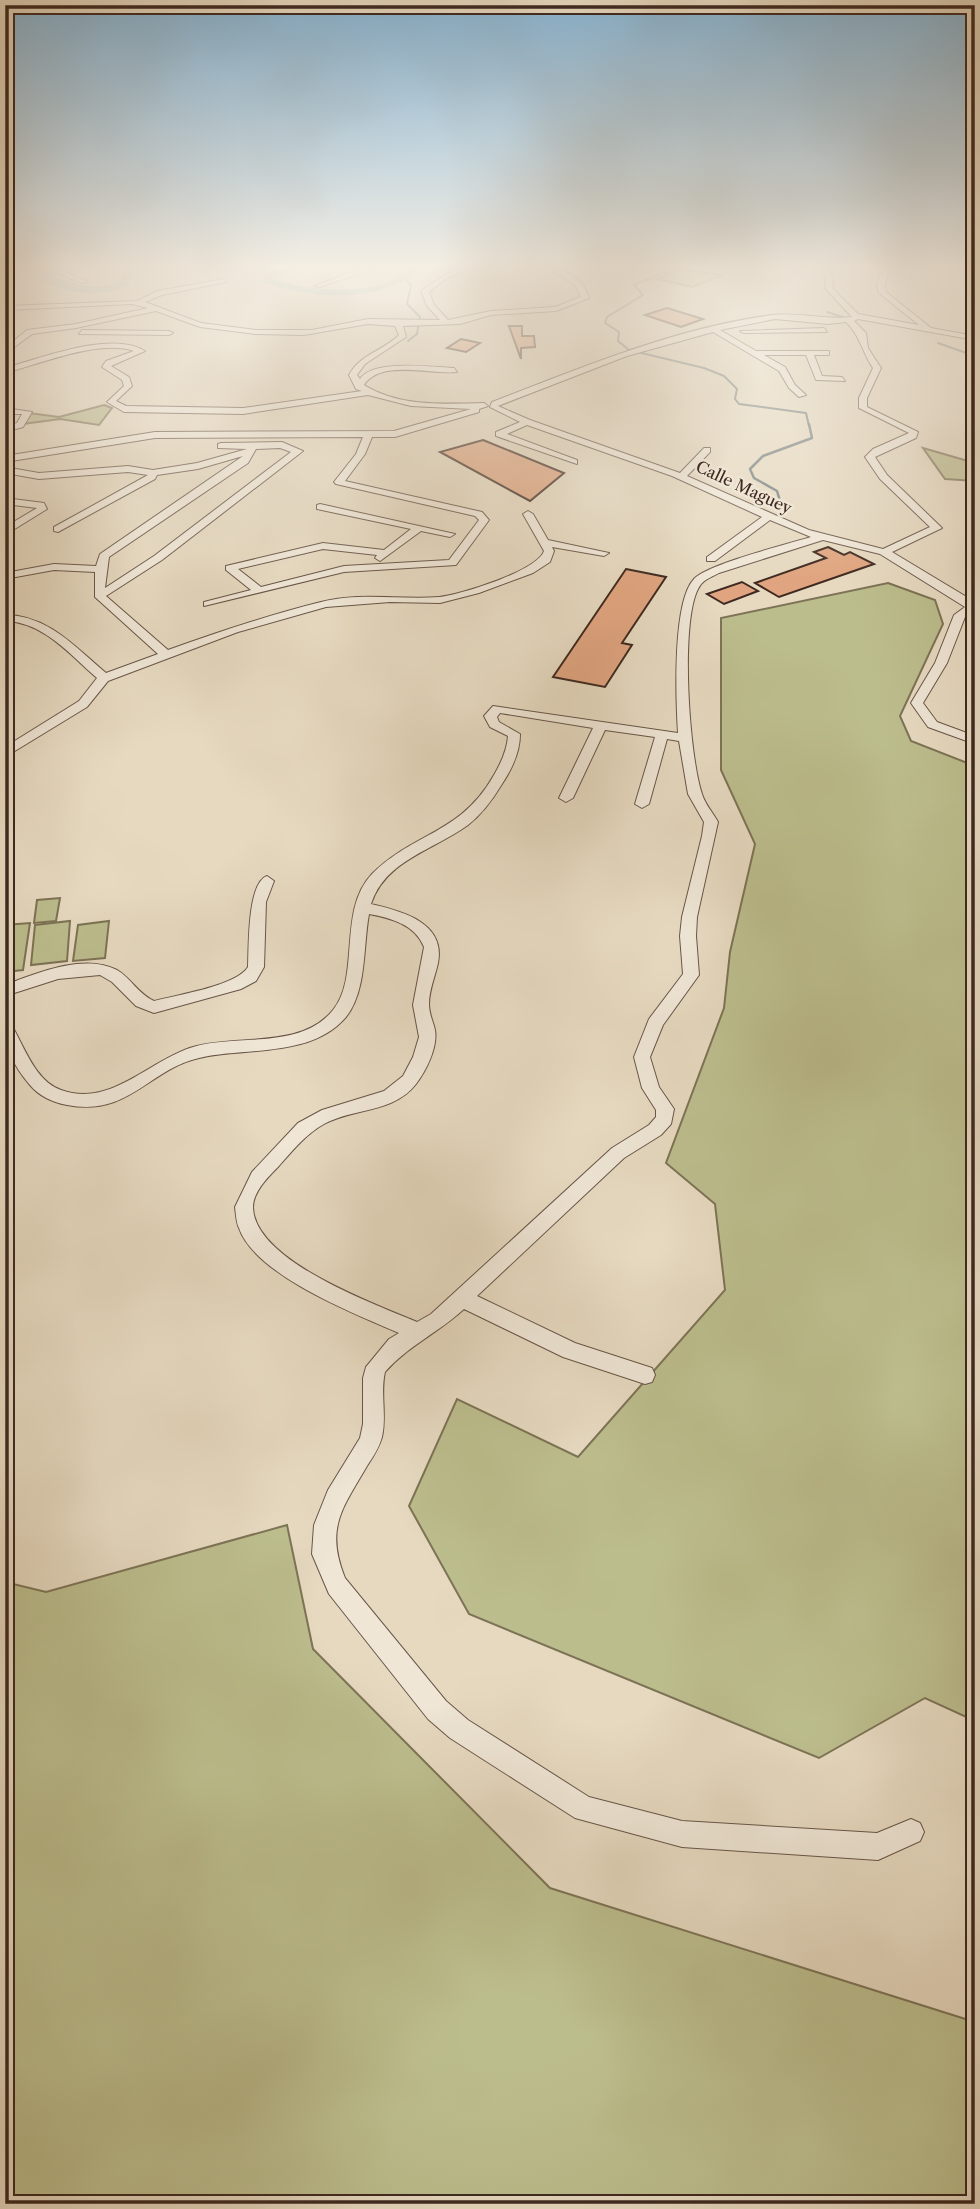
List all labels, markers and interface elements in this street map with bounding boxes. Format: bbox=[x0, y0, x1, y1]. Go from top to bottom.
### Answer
street label: Calle Maguey bbox=[693, 456, 796, 518]

